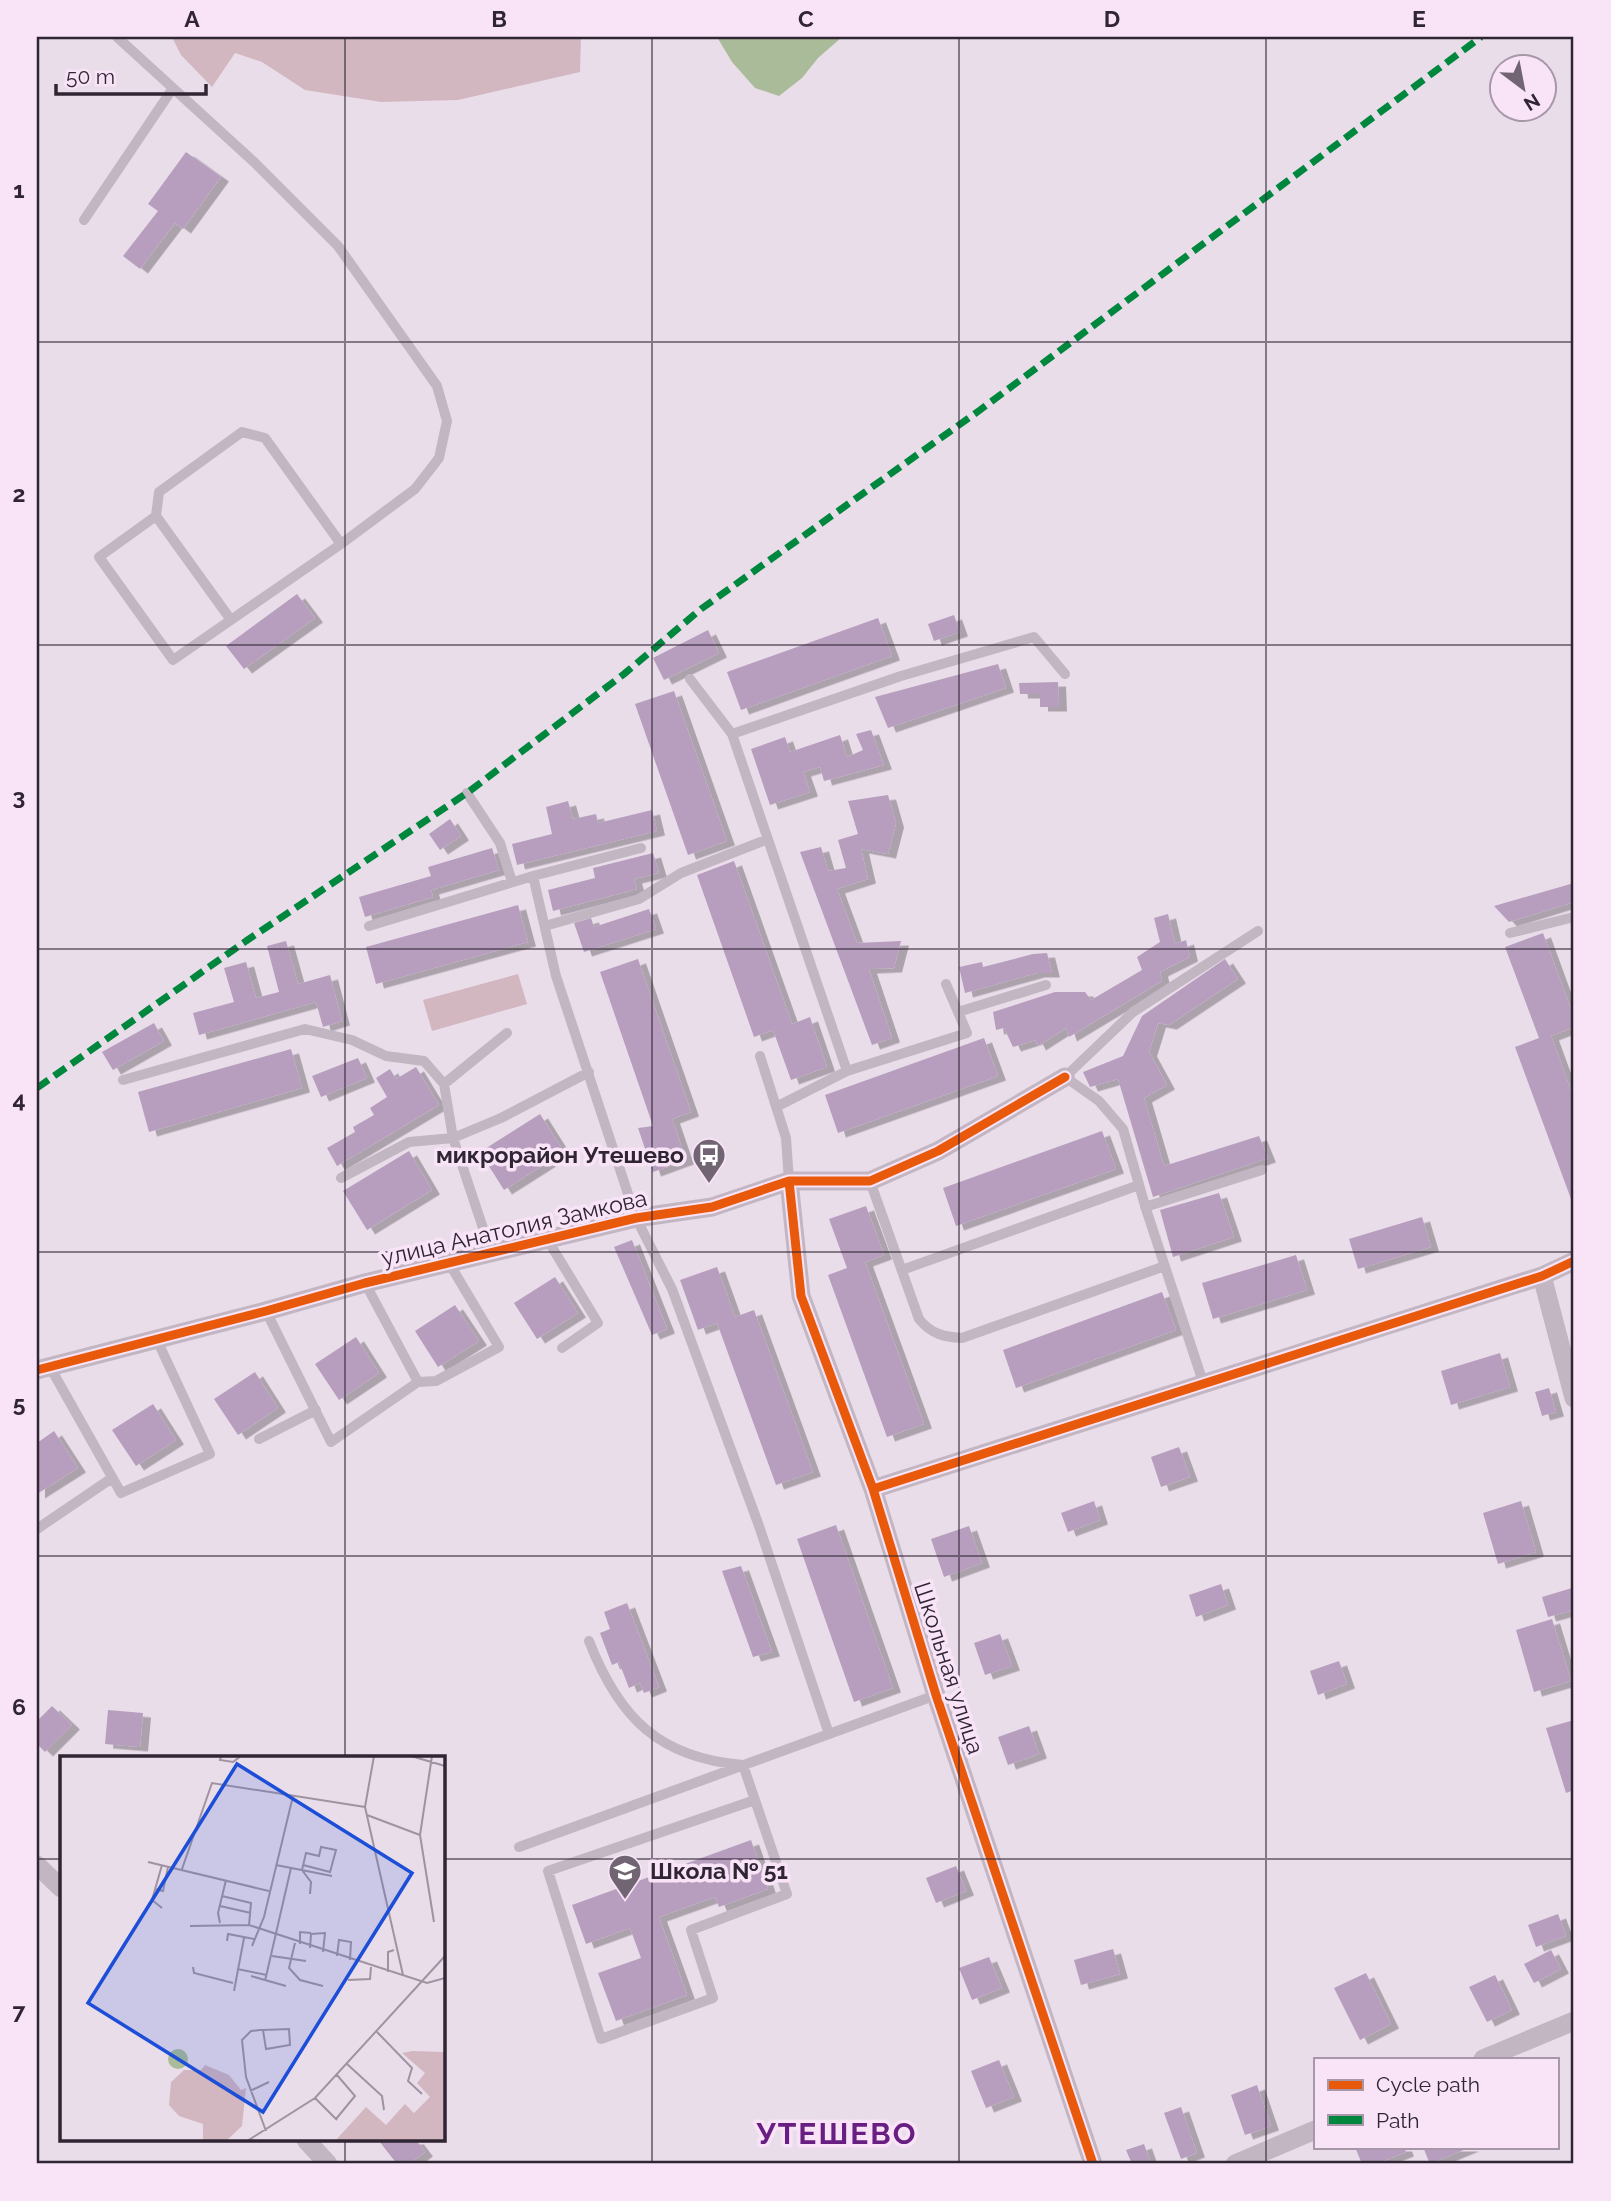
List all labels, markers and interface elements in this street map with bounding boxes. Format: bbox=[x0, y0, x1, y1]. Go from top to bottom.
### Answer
text: A bbox=[184, 5, 200, 32]
text: B bbox=[491, 5, 507, 32]
text: C bbox=[798, 5, 814, 32]
text: D bbox=[1104, 5, 1120, 32]
text: E bbox=[1412, 5, 1426, 32]
scale bar bbox=[56, 52, 206, 96]
north arrow bbox=[1488, 52, 1558, 122]
text: 50 m bbox=[66, 64, 115, 89]
text: N bbox=[1520, 89, 1544, 116]
text: 1 bbox=[13, 176, 25, 203]
text: 2 bbox=[13, 480, 25, 507]
text: 3 bbox=[13, 783, 25, 810]
text: 4 bbox=[12, 1086, 26, 1113]
bus stop icon: микрорайон Утешево bbox=[690, 1136, 728, 1185]
place label: микрорайон Утешево bbox=[436, 1141, 684, 1168]
street label: улица Анатолия Замкова bbox=[378, 1184, 649, 1271]
text: 5 bbox=[13, 1390, 26, 1417]
street label: Школьная улица bbox=[909, 1578, 990, 1757]
text: 6 bbox=[12, 1693, 26, 1720]
inset map bbox=[60, 1756, 444, 2142]
school or university icon: Школа № 51 bbox=[606, 1852, 644, 1901]
place label: Школа № 51 bbox=[650, 1857, 788, 1884]
text: 7 bbox=[13, 1997, 26, 2024]
legend bbox=[1314, 2058, 1558, 2148]
text: Cycle path bbox=[1376, 2072, 1480, 2097]
text: Path bbox=[1376, 2108, 1420, 2133]
district label: УТЕШЕВО bbox=[756, 2116, 917, 2151]

